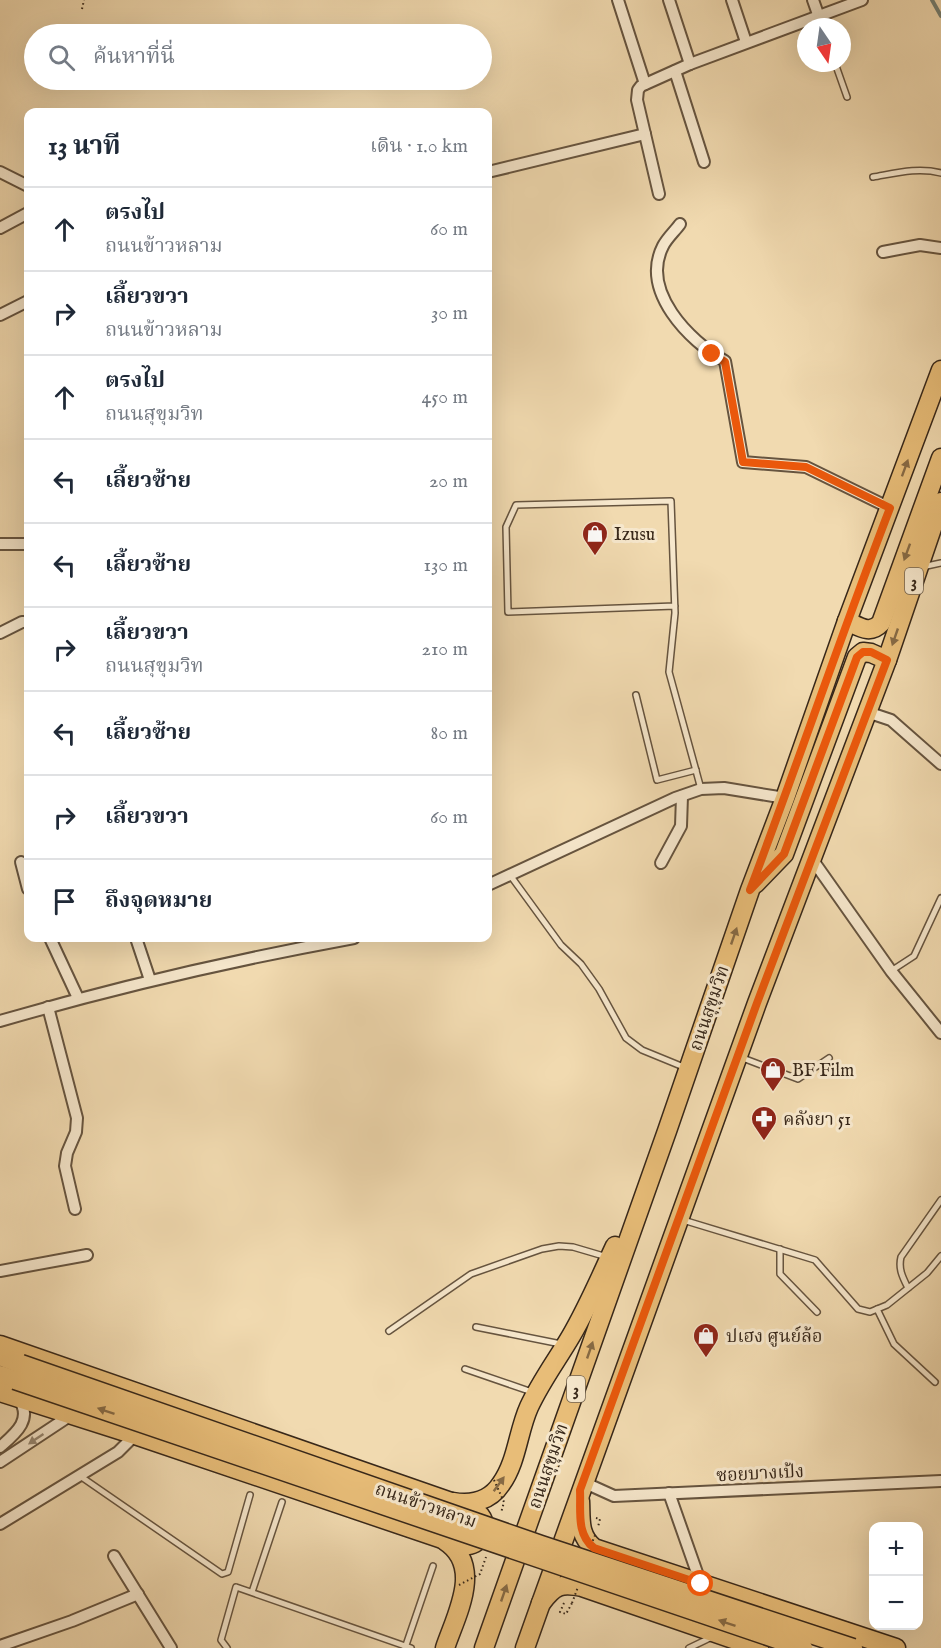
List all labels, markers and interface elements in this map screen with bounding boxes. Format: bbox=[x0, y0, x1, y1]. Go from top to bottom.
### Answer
north arrow bbox=[797, 18, 851, 72]
search box bbox=[24, 24, 492, 90]
icon: search bbox=[45, 41, 78, 74]
text: ค้นหาที่นี่ bbox=[93, 43, 175, 71]
text: 13 นาที bbox=[48, 130, 121, 163]
text: เดิน · 1.0 km bbox=[370, 134, 468, 159]
text: ตรงไป bbox=[105, 199, 165, 227]
icon: ahead bbox=[48, 213, 81, 246]
text: 60 m bbox=[430, 217, 468, 242]
text: ถนนข้าวหลาม bbox=[105, 234, 223, 259]
text: เลี้ยวขวา bbox=[105, 283, 189, 311]
icon: right bbox=[48, 297, 81, 330]
text: 30 m bbox=[431, 301, 468, 326]
text: ถนนข้าวหลาม bbox=[105, 318, 223, 343]
route end bbox=[698, 340, 724, 366]
text: ตรงไป bbox=[105, 367, 165, 395]
icon: ahead bbox=[48, 381, 81, 414]
text: 450 m bbox=[421, 385, 468, 410]
text: ถนนสุขุมวิท bbox=[105, 402, 204, 427]
one-way arrow bbox=[901, 459, 911, 477]
icon: left bbox=[48, 465, 81, 498]
text: เลี้ยวซ้าย bbox=[105, 467, 191, 495]
text: 20 m bbox=[429, 469, 468, 494]
shop icon: Izusu bbox=[580, 519, 610, 557]
place label: Izusu bbox=[614, 524, 655, 547]
one-way arrow bbox=[901, 543, 911, 561]
icon: left bbox=[48, 549, 81, 582]
text: เลี้ยวซ้าย bbox=[105, 551, 191, 579]
text: 130 m bbox=[423, 553, 468, 578]
road number: 3 bbox=[905, 568, 923, 594]
text: เลี้ยวขวา bbox=[105, 619, 189, 647]
one-way arrow bbox=[889, 628, 899, 646]
icon: right bbox=[48, 633, 81, 666]
text: 210 m bbox=[422, 637, 468, 662]
text: ถนนสุขุมวิท bbox=[105, 654, 204, 679]
icon: left bbox=[48, 717, 81, 750]
text: เลี้ยวซ้าย bbox=[105, 719, 191, 747]
text: 80 m bbox=[431, 721, 468, 746]
icon: right bbox=[48, 801, 81, 834]
text: เลี้ยวขวา bbox=[105, 803, 189, 831]
text: 60 m bbox=[430, 805, 468, 830]
icon: arrive bbox=[48, 885, 81, 918]
text: ถึงจุดหมาย bbox=[105, 887, 212, 915]
one-way arrow bbox=[730, 927, 740, 945]
street label: ถนนสุขุมวิท bbox=[685, 963, 736, 1054]
shop icon: BF Film bbox=[758, 1055, 788, 1093]
place label: BF Film bbox=[792, 1060, 854, 1083]
pharmacy icon: คลังยา 51 bbox=[749, 1104, 779, 1142]
place label: คลังยา 51 bbox=[783, 1109, 851, 1132]
shop icon: ปเฮง ศูนย์ล้อ bbox=[691, 1321, 721, 1359]
place label: ปเฮง ศูนย์ล้อ bbox=[726, 1325, 823, 1349]
one-way arrow bbox=[585, 1341, 595, 1359]
road number: 3 bbox=[567, 1376, 585, 1402]
one-way arrow bbox=[96, 1405, 114, 1415]
street label: ถนนสุขุมวิท bbox=[524, 1421, 575, 1512]
one-way arrow bbox=[28, 1433, 44, 1444]
street label: ซอยบางเป้ง bbox=[716, 1461, 805, 1488]
one-way arrow bbox=[493, 1477, 505, 1492]
street label: ถนนข้าวหลาม bbox=[372, 1478, 479, 1535]
map controls bbox=[869, 1522, 923, 1630]
button: + bbox=[869, 1522, 923, 1576]
route start bbox=[687, 1570, 713, 1596]
button: − bbox=[869, 1576, 923, 1630]
one-way arrow bbox=[499, 1584, 509, 1602]
one-way arrow bbox=[718, 1617, 736, 1627]

